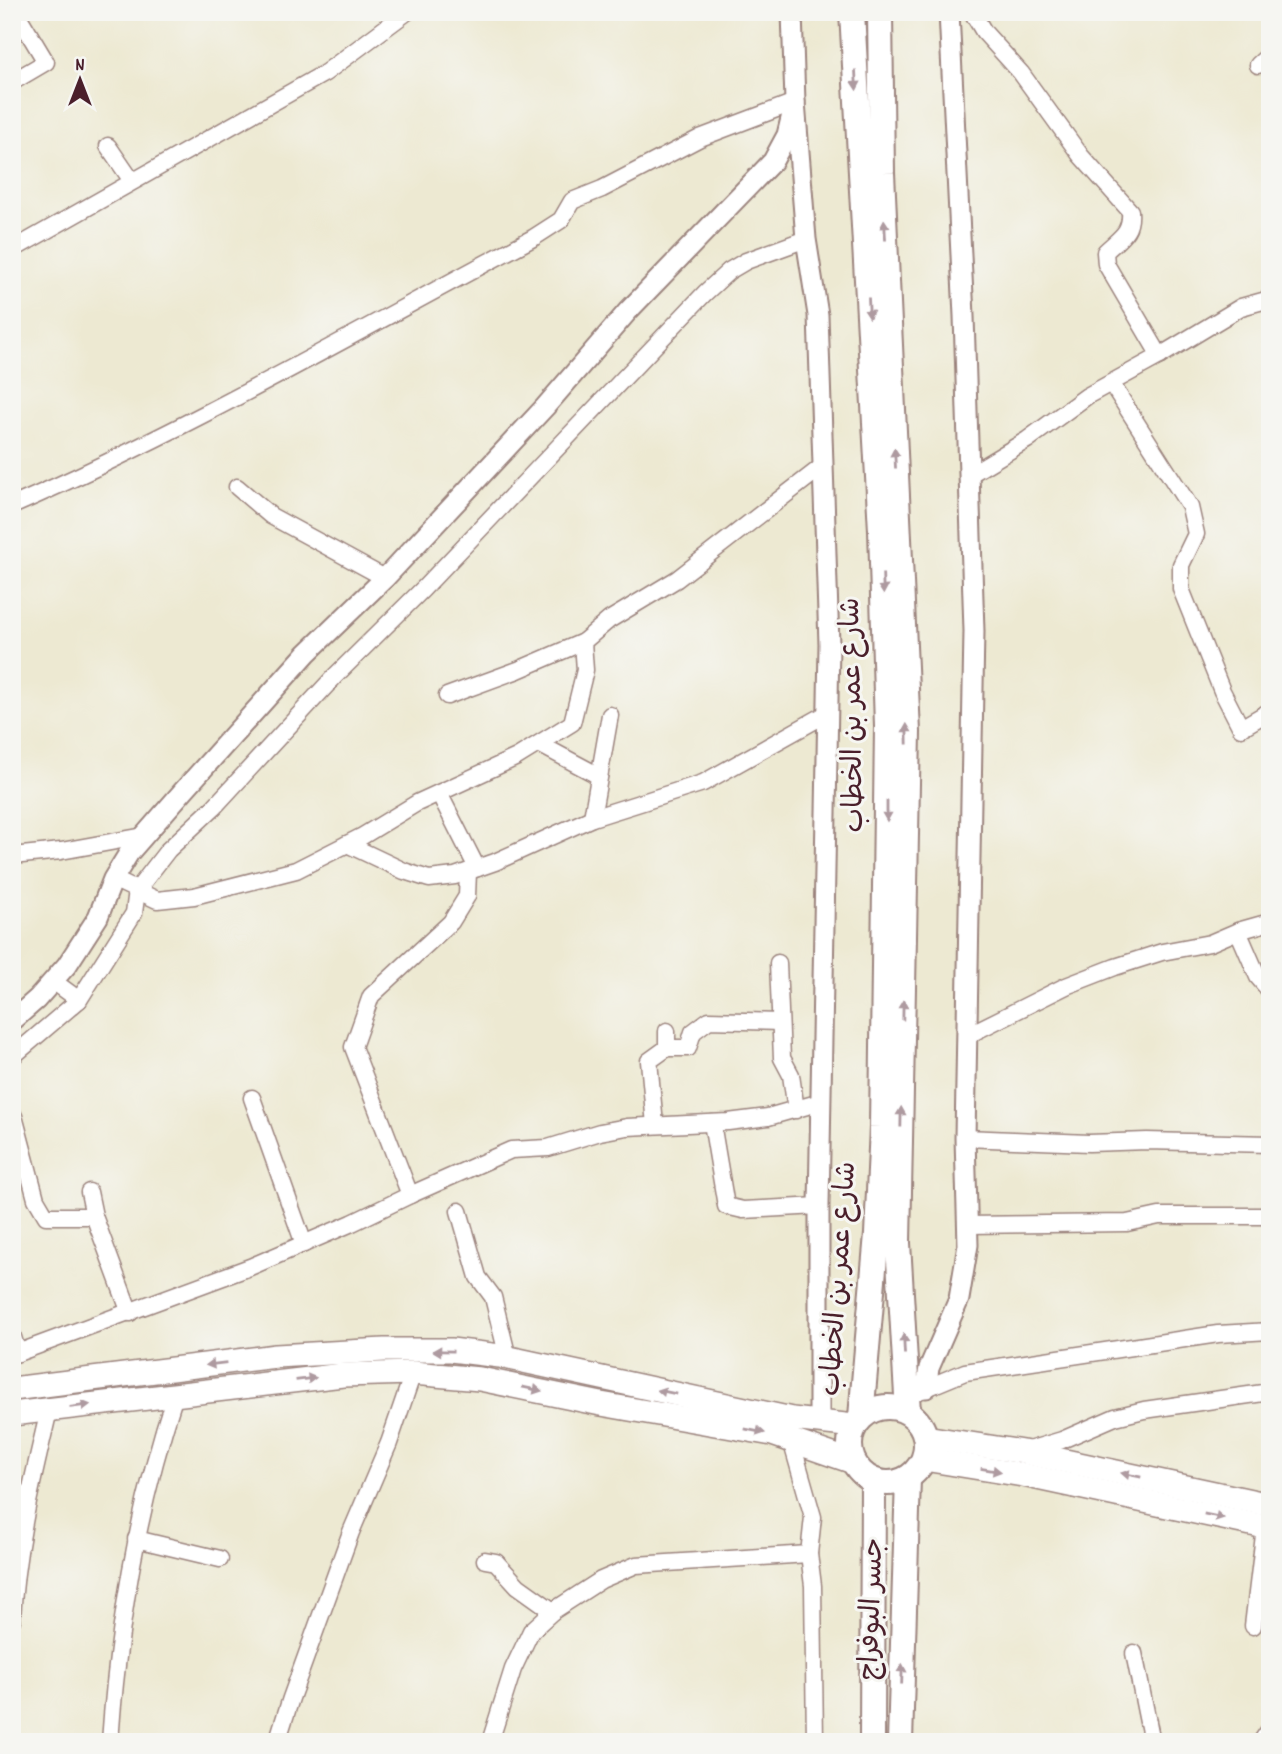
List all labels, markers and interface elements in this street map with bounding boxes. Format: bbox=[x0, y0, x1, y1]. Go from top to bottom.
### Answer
north arrow bbox=[46, 46, 116, 116]
text: N bbox=[75, 53, 85, 80]
one-way arrow bbox=[851, 70, 862, 92]
one-way arrow bbox=[879, 219, 890, 241]
one-way arrow bbox=[863, 297, 874, 319]
one-way arrow bbox=[889, 446, 900, 468]
one-way arrow bbox=[877, 573, 889, 595]
street label: شارع عمر بن الخطاب bbox=[833, 597, 877, 833]
one-way arrow bbox=[902, 723, 913, 745]
one-way arrow bbox=[881, 800, 893, 822]
one-way arrow bbox=[897, 999, 909, 1021]
one-way arrow bbox=[895, 1106, 907, 1128]
street label: شارع عمر بن الخطاب bbox=[813, 1160, 869, 1398]
one-way arrow bbox=[898, 1333, 909, 1355]
one-way arrow bbox=[432, 1345, 454, 1356]
one-way arrow bbox=[205, 1358, 227, 1369]
one-way arrow bbox=[295, 1374, 317, 1385]
one-way arrow bbox=[521, 1384, 543, 1395]
one-way arrow bbox=[656, 1386, 678, 1397]
one-way arrow bbox=[69, 1400, 91, 1411]
one-way arrow bbox=[744, 1426, 766, 1437]
one-way arrow bbox=[980, 1465, 1002, 1476]
one-way arrow bbox=[1120, 1470, 1142, 1481]
one-way arrow bbox=[1203, 1510, 1225, 1521]
street label: جسر البوفراج bbox=[852, 1537, 896, 1681]
one-way arrow bbox=[897, 1662, 908, 1684]

